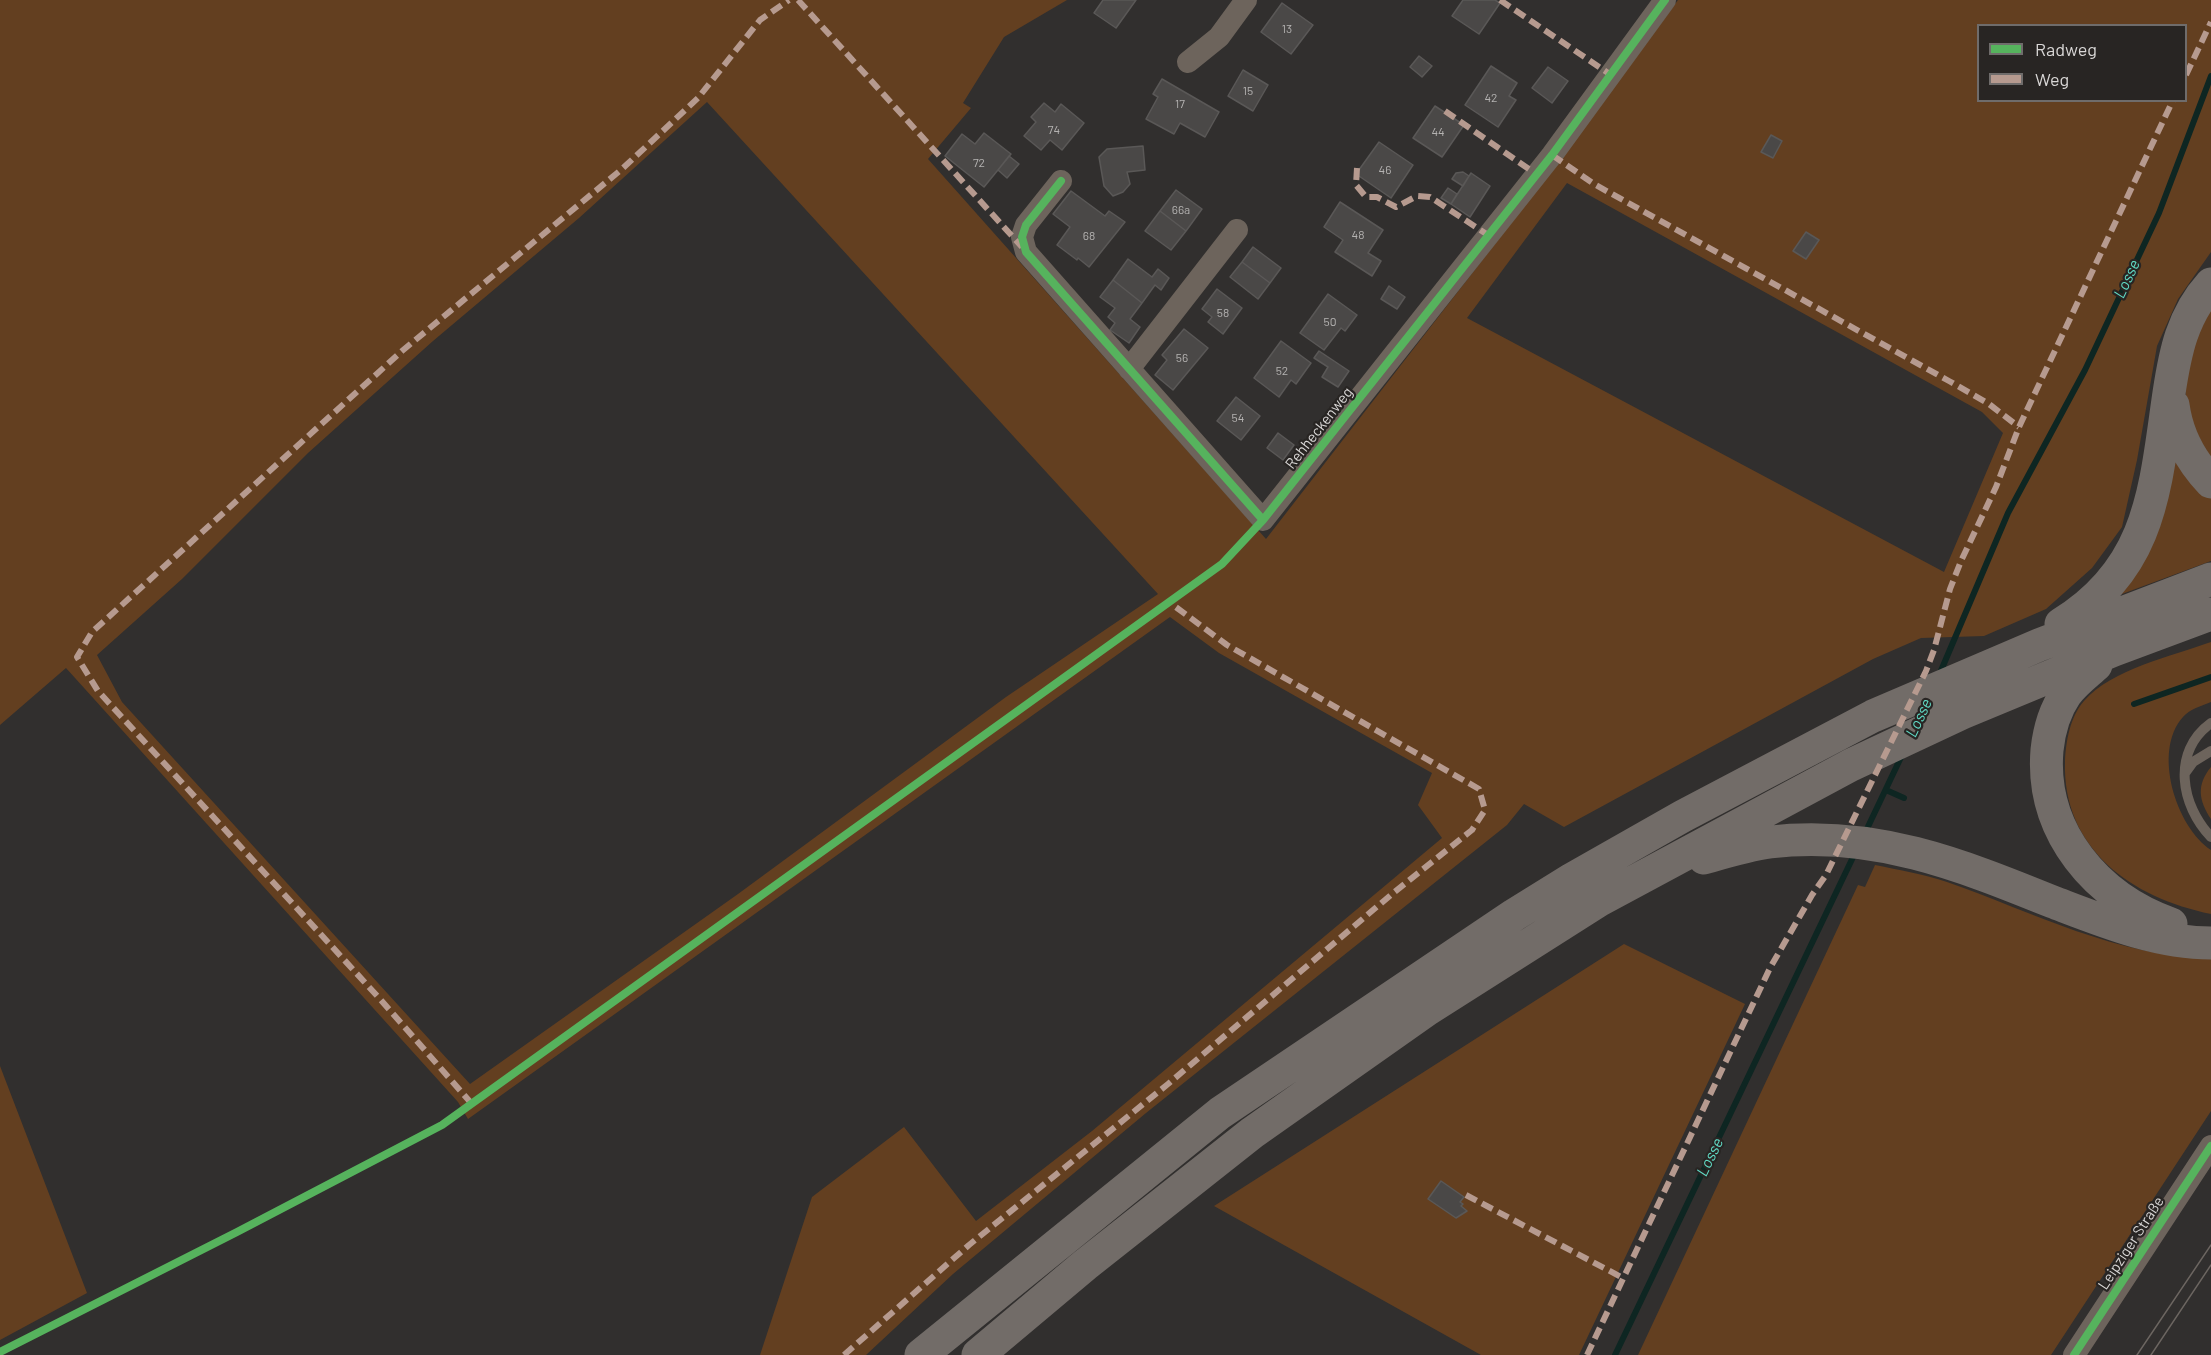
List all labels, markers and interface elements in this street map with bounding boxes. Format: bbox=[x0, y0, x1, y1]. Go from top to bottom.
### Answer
house number: 13 bbox=[1282, 22, 1292, 36]
legend bbox=[1977, 24, 2187, 102]
text: Radweg bbox=[2035, 38, 2097, 60]
text: Weg bbox=[2035, 68, 2069, 90]
house number: 15 bbox=[1243, 84, 1253, 98]
house number: 42 bbox=[1484, 91, 1498, 105]
house number: 17 bbox=[1175, 97, 1185, 111]
house number: 74 bbox=[1048, 123, 1060, 137]
house number: 44 bbox=[1431, 125, 1445, 139]
house number: 72 bbox=[973, 156, 985, 170]
house number: 46 bbox=[1379, 163, 1391, 177]
house number: 66a bbox=[1172, 203, 1190, 217]
house number: 48 bbox=[1352, 228, 1364, 242]
house number: 68 bbox=[1083, 229, 1095, 243]
water label: Losse bbox=[2110, 257, 2144, 301]
house number: 58 bbox=[1217, 306, 1229, 320]
house number: 50 bbox=[1324, 315, 1336, 329]
house number: 56 bbox=[1176, 351, 1188, 365]
house number: 52 bbox=[1276, 364, 1288, 378]
street label: Rehheckenweg bbox=[1282, 384, 1356, 472]
house number: 54 bbox=[1232, 411, 1244, 425]
water label: Losse bbox=[1902, 696, 1936, 740]
water label: Losse bbox=[1693, 1135, 1727, 1179]
street label: Leipziger Straße bbox=[2094, 1193, 2168, 1293]

